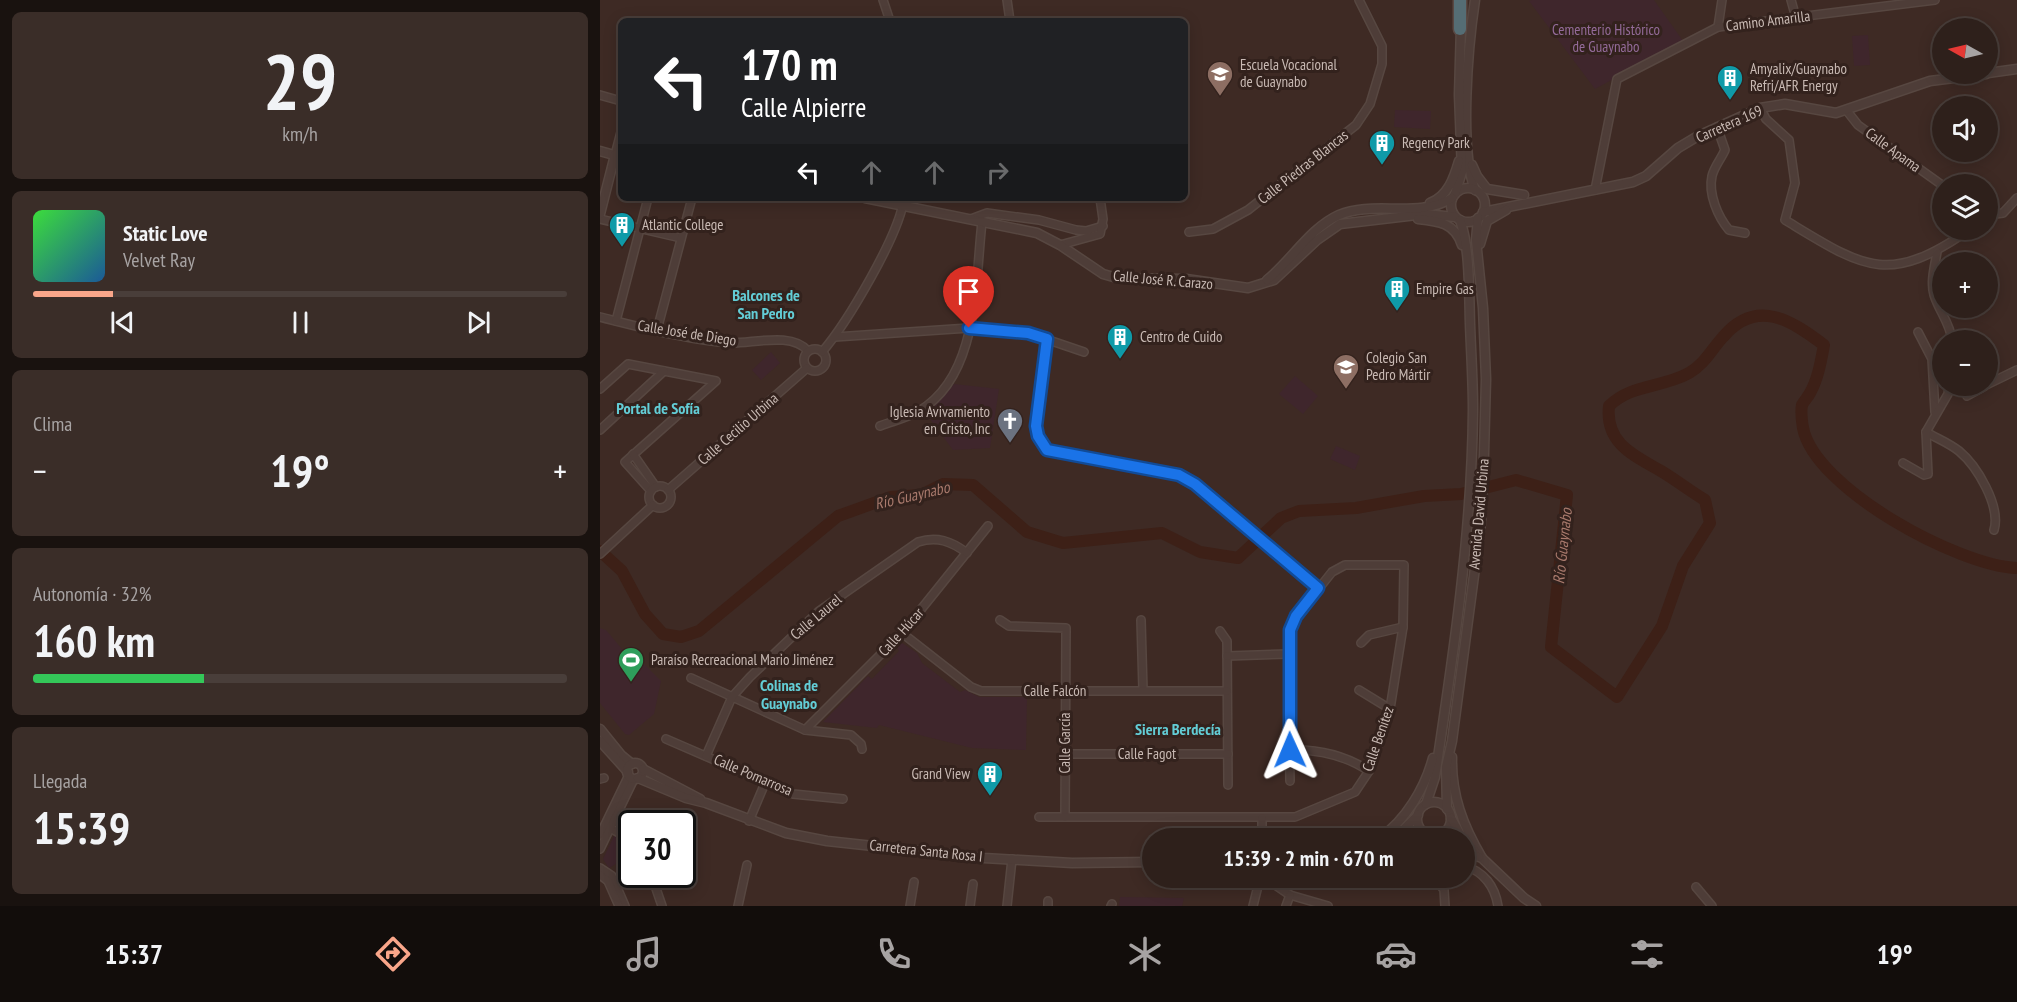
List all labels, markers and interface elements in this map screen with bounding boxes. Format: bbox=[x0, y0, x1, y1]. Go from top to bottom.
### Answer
street label: Camino Amarilla bbox=[1725, 6, 1811, 35]
north arrow bbox=[1932, 18, 1998, 84]
map controls bbox=[1932, 18, 1998, 396]
park label: Cementerio Histórico de Guaynabo bbox=[1552, 20, 1660, 56]
text: 29 bbox=[263, 31, 337, 132]
text: 170 m bbox=[741, 37, 838, 92]
icon: left bbox=[642, 42, 720, 120]
place label: Escuela Vocacional de Guaynabo bbox=[1240, 55, 1338, 91]
school or university icon: Escuela Vocacional de Guaynabo bbox=[1205, 59, 1235, 97]
place label: Amyalix/Guaynabo Refri/AFR Energy bbox=[1750, 59, 1847, 95]
building icon: Amyalix/Guaynabo Refri/AFR Energy bbox=[1715, 63, 1745, 101]
text: Calle Alpierre bbox=[741, 90, 866, 124]
button: sound bbox=[1932, 96, 1998, 162]
street label: Carretera 169 bbox=[1693, 100, 1765, 147]
text: km/h bbox=[282, 121, 318, 147]
street label: Calle Apama bbox=[1862, 123, 1925, 176]
street label: Calle Piedras Blancas bbox=[1254, 125, 1352, 208]
building icon: Regency Park bbox=[1367, 128, 1397, 166]
place label: Regency Park bbox=[1402, 133, 1470, 152]
icon: left bbox=[792, 156, 825, 189]
icon: ahead bbox=[855, 156, 888, 189]
icon: ahead bbox=[918, 156, 951, 189]
icon: right bbox=[981, 156, 1014, 189]
button: layers bbox=[1932, 174, 1998, 240]
building icon: Atlantic College bbox=[607, 210, 637, 248]
place label: Atlantic College bbox=[642, 215, 723, 234]
text: Static Love bbox=[123, 219, 208, 247]
text: Velvet Ray bbox=[123, 247, 195, 273]
button: + bbox=[1932, 252, 1998, 318]
pin bbox=[943, 266, 994, 328]
street label: Calle José R. Carazo bbox=[1112, 266, 1214, 293]
building icon: Empire Gas bbox=[1382, 274, 1412, 312]
icon: arrive bbox=[952, 275, 985, 308]
place label: Empire Gas bbox=[1416, 279, 1474, 298]
district label: Balcones de San Pedro bbox=[732, 285, 800, 323]
icon: previous bbox=[106, 306, 139, 339]
icon: pause bbox=[284, 306, 317, 339]
icon: next bbox=[462, 306, 495, 339]
street label: Calle José de Diego bbox=[636, 315, 738, 350]
building icon: Centro de Cuido bbox=[1105, 322, 1135, 360]
place label: Centro de Cuido bbox=[1140, 327, 1222, 346]
button: − bbox=[1932, 330, 1998, 396]
place label: Colegio San Pedro Mártir bbox=[1366, 348, 1431, 384]
school or university icon: Colegio San Pedro Mártir bbox=[1331, 352, 1361, 390]
street label: Calle Cecilio Urbina bbox=[693, 388, 782, 469]
district label: Portal de Sofía bbox=[616, 398, 700, 418]
place label: Iglesia Avivamiento en Cristo, Inc bbox=[889, 402, 991, 438]
church icon: Iglesia Avivamiento en Cristo, Inc bbox=[995, 406, 1025, 444]
text: Clima bbox=[33, 411, 72, 437]
text: 19° bbox=[270, 441, 330, 499]
text: − bbox=[33, 449, 47, 492]
text: + bbox=[553, 449, 567, 492]
street label: Avenida David Urbina bbox=[1464, 458, 1493, 570]
water label: Río Guaynabo bbox=[873, 476, 952, 513]
water label: Río Guaynabo bbox=[1548, 506, 1576, 585]
text: Autonomía · 32% bbox=[33, 581, 151, 607]
street label: Calle Laurel bbox=[786, 589, 846, 644]
street label: Calle Húcar bbox=[874, 603, 928, 660]
text: 160 km bbox=[33, 611, 155, 669]
sports icon: Paraíso Recreacional Mario Jiménez bbox=[616, 645, 646, 683]
place label: Paraíso Recreacional Mario Jiménez bbox=[651, 650, 834, 669]
district label: Colinas de Guaynabo bbox=[760, 675, 818, 713]
street label: Calle Falcón bbox=[1024, 681, 1086, 700]
street label: Calle Benítez bbox=[1358, 704, 1398, 774]
street label: Calle García bbox=[1055, 712, 1074, 774]
position arrow bbox=[1258, 718, 1322, 782]
district label: Sierra Berdecía bbox=[1135, 719, 1221, 739]
street label: Calle Fagot bbox=[1118, 744, 1176, 763]
street label: Calle Pomarrosa bbox=[711, 750, 795, 800]
building icon: Grand View bbox=[975, 759, 1005, 797]
place label: Grand View bbox=[911, 764, 970, 783]
text: Llegada bbox=[33, 768, 87, 794]
text: 15:39 bbox=[33, 798, 130, 856]
speed limit sign: 30 bbox=[618, 810, 696, 888]
street label: Carretera Santa Rosa I bbox=[869, 835, 984, 866]
text: 15:39 · 2 min · 670 m bbox=[1223, 844, 1394, 872]
icon: directions bbox=[372, 933, 414, 975]
icon: music bbox=[623, 933, 665, 975]
icon: phone bbox=[873, 933, 915, 975]
icon: climate bbox=[1124, 933, 1166, 975]
icon: car bbox=[1375, 933, 1417, 975]
icon: filters bbox=[1626, 933, 1668, 975]
text: 15:37 bbox=[104, 937, 163, 971]
text: 19° bbox=[1877, 937, 1912, 971]

